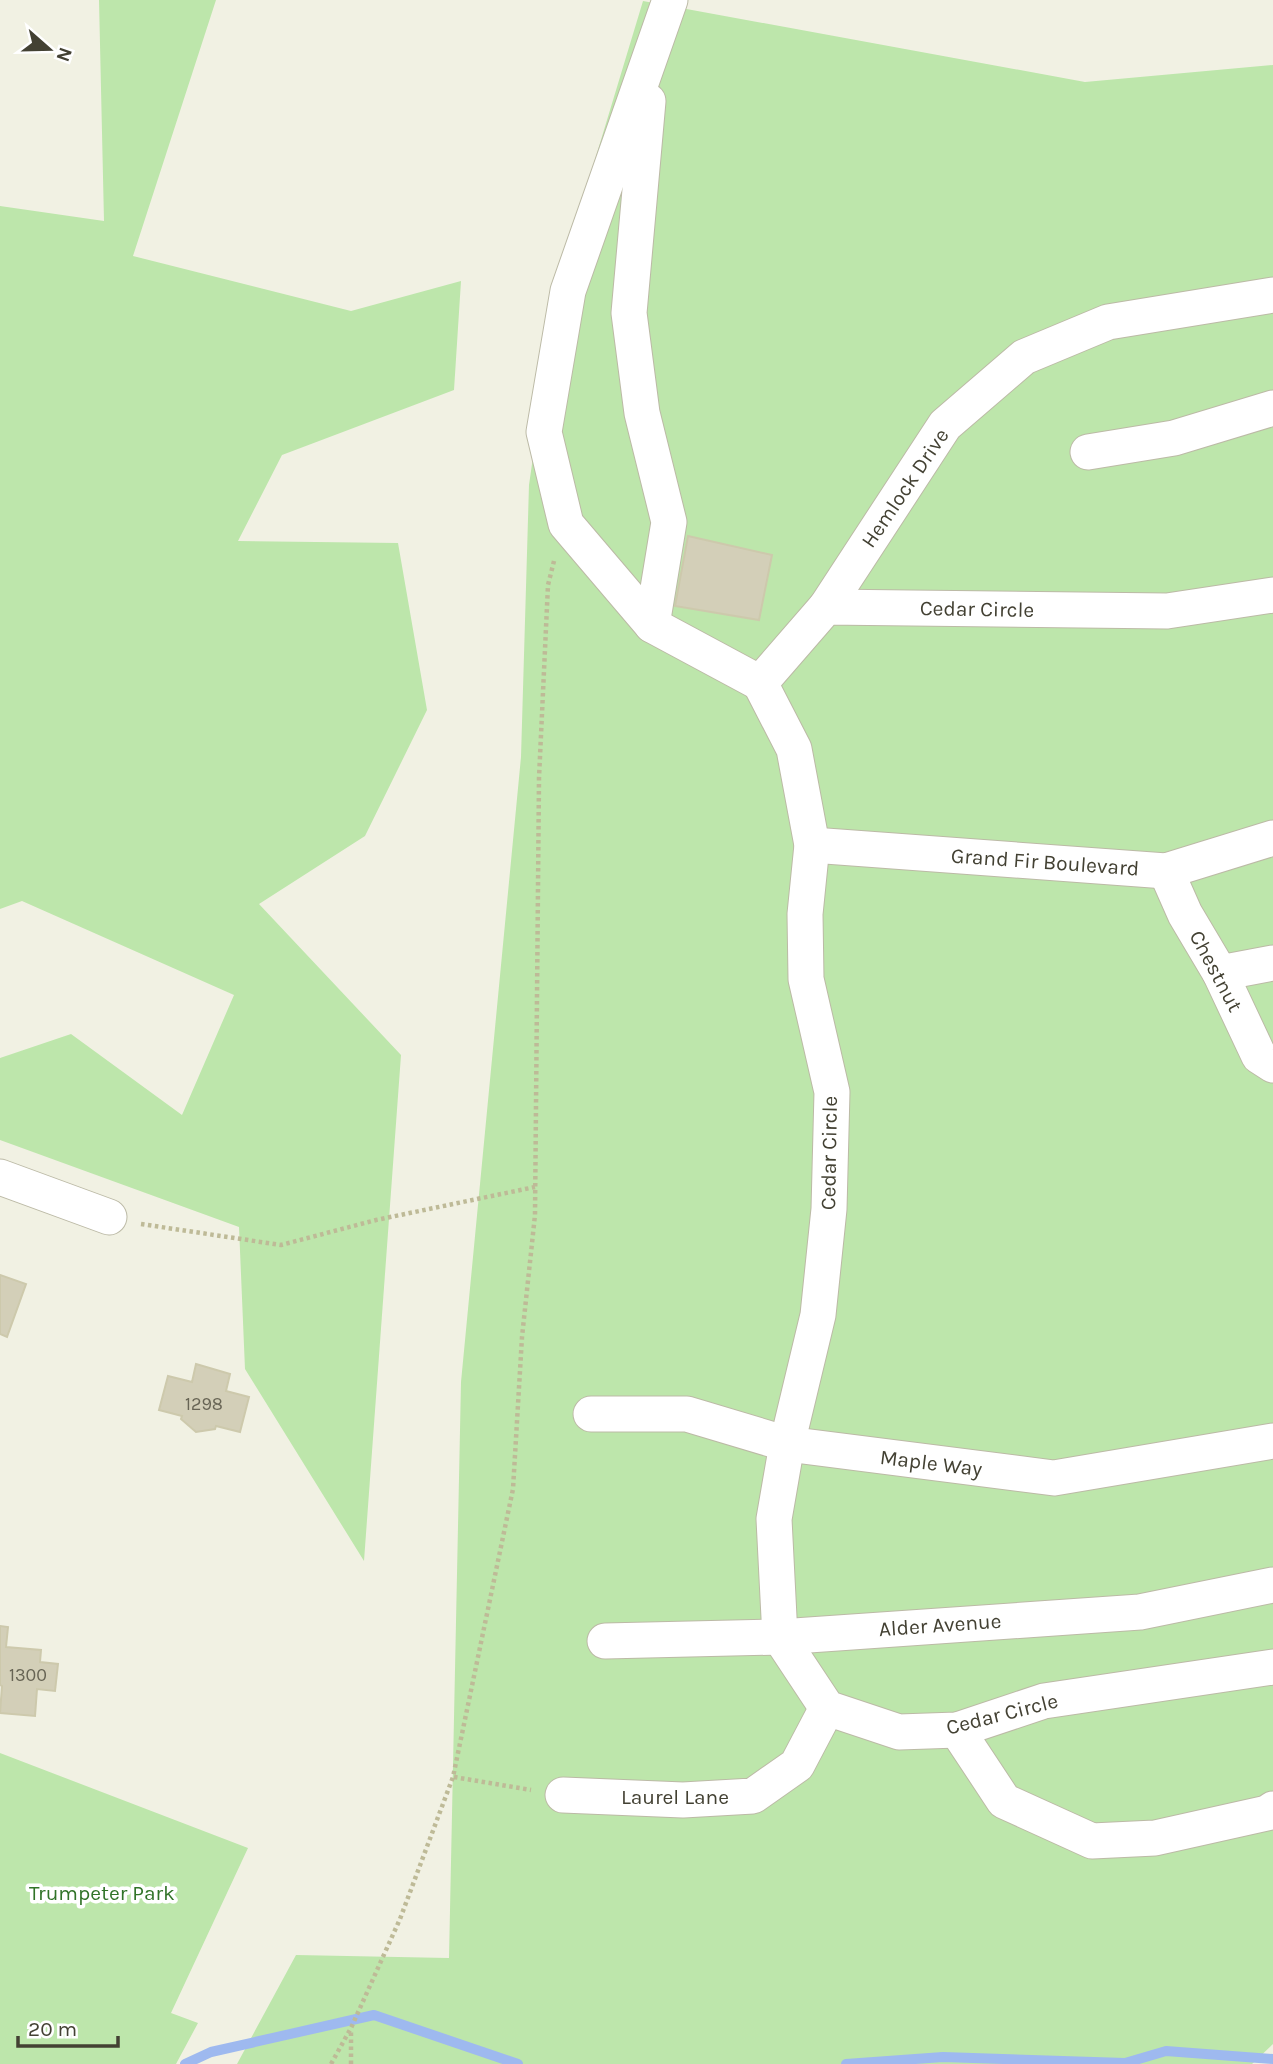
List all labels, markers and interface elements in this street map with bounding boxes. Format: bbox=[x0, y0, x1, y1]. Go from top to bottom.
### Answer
north arrow bbox=[14, 14, 84, 84]
text: N bbox=[51, 44, 77, 65]
street label: Hemlock Drive bbox=[856, 424, 954, 552]
street label: Cedar Circle bbox=[920, 596, 1034, 622]
street label: Grand Fir Boulevard bbox=[950, 843, 1140, 881]
street label: Chestnut bbox=[1185, 926, 1247, 1016]
street label: Cedar Circle bbox=[816, 1096, 842, 1210]
house number: 1298 bbox=[185, 1393, 223, 1415]
street label: Maple Way bbox=[879, 1445, 984, 1481]
street label: Alder Avenue bbox=[878, 1609, 1002, 1641]
house number: 1300 bbox=[9, 1664, 47, 1686]
street label: Cedar Circle bbox=[944, 1689, 1060, 1739]
street label: Laurel Lane bbox=[621, 1785, 729, 1809]
park label: Trumpeter Park bbox=[29, 1881, 175, 1905]
scale bar bbox=[18, 2004, 117, 2048]
text: 20 m bbox=[28, 2017, 77, 2041]

